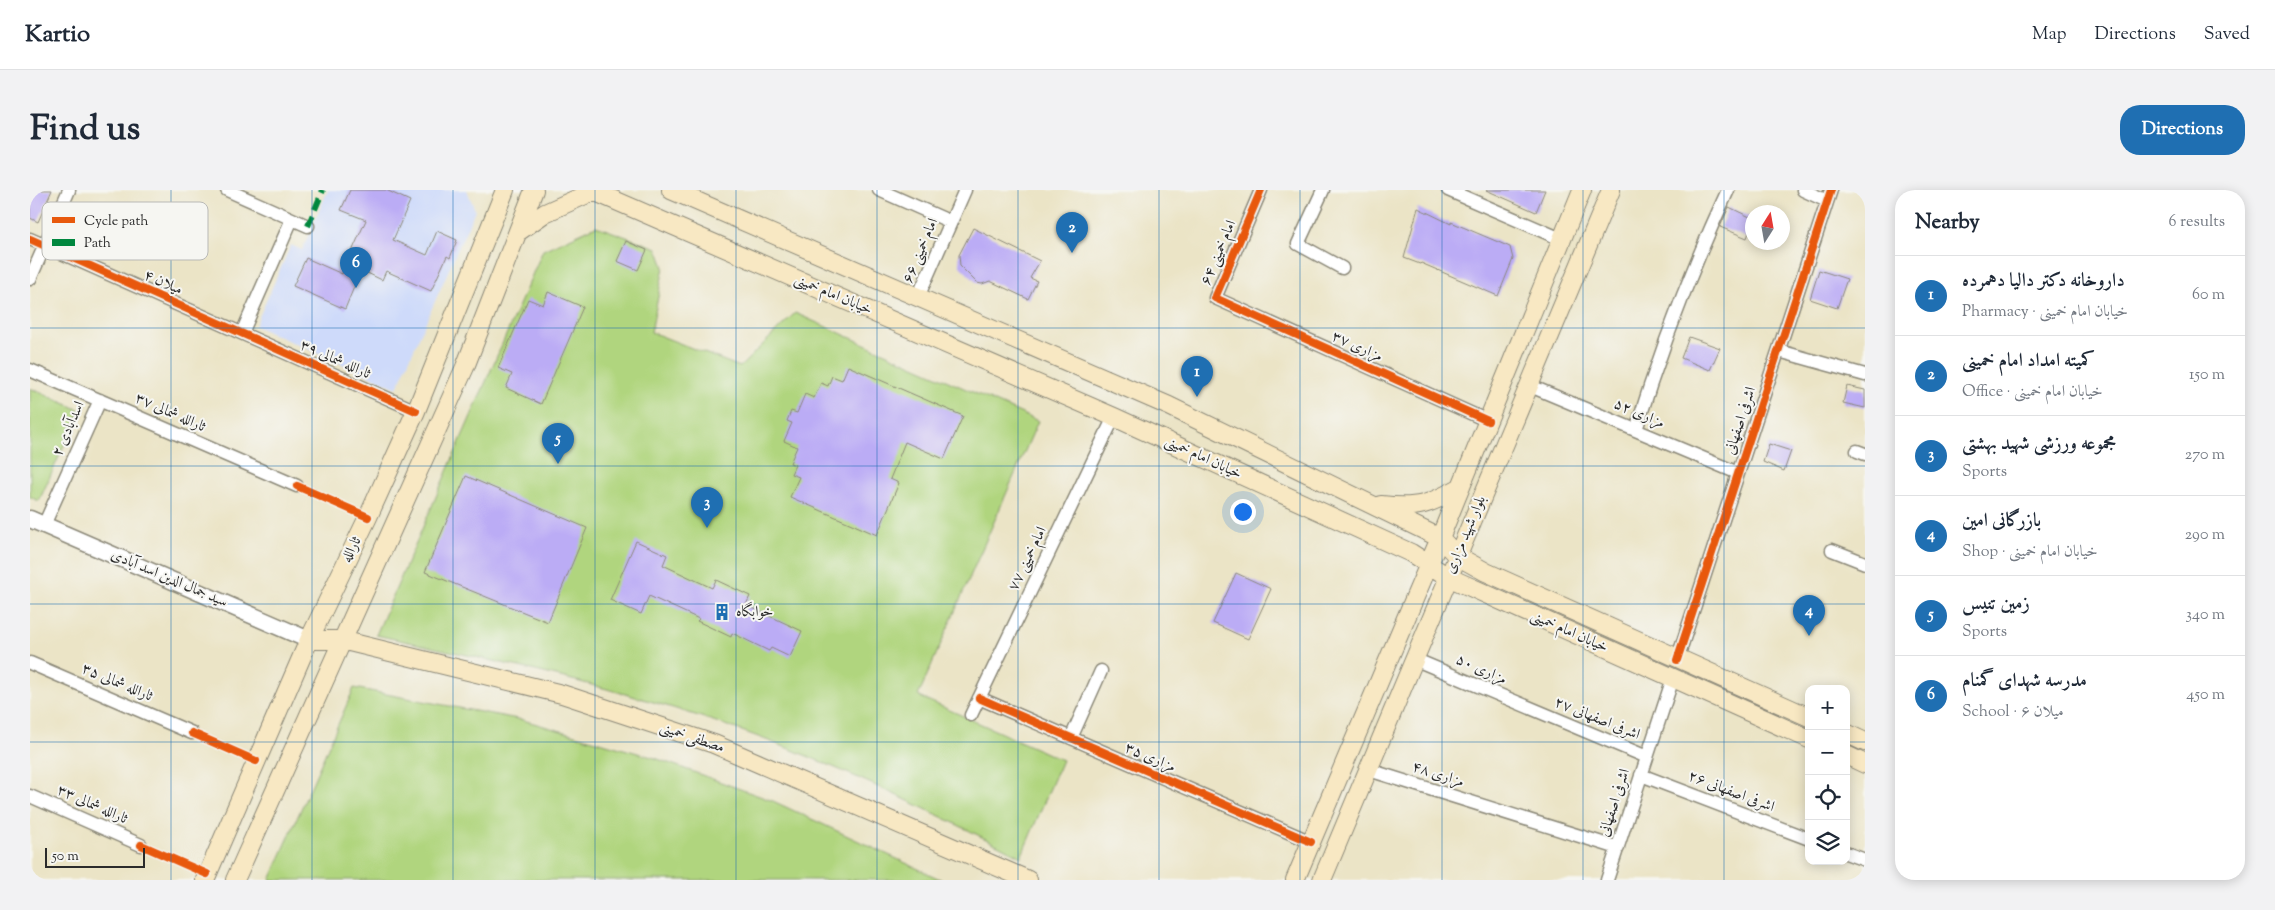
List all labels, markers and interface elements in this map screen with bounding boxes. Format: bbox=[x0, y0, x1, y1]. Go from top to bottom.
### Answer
text: Kartio bbox=[25, 18, 90, 52]
text: Map bbox=[2032, 22, 2067, 48]
text: Directions bbox=[2095, 22, 2176, 48]
text: Saved bbox=[2204, 22, 2250, 48]
text: Find us bbox=[30, 105, 140, 156]
button: Directions bbox=[2120, 105, 2245, 155]
legend bbox=[42, 202, 208, 260]
north arrow bbox=[1745, 205, 1790, 250]
text: Nearby bbox=[1915, 208, 1980, 238]
text: 6 results bbox=[2169, 211, 2225, 234]
text: Cycle path bbox=[84, 212, 148, 232]
pin: 2 bbox=[1056, 212, 1088, 253]
street label: امام خمینی ۶۶ bbox=[898, 215, 945, 287]
street label: امام خمینی ۶۴ bbox=[1196, 217, 1243, 289]
text: Path bbox=[84, 234, 111, 254]
pin: 6 bbox=[340, 247, 372, 288]
street label: میلان ۴ bbox=[140, 265, 186, 301]
text: داروخانه دکتر دالیا دهمرده bbox=[1962, 268, 2125, 295]
street label: خیابان امام خمینی bbox=[790, 269, 875, 322]
text: 1 bbox=[1928, 284, 1934, 307]
text: 60 m bbox=[2192, 284, 2225, 307]
text: Pharmacy · خیابان امام خمینی bbox=[1962, 301, 2128, 324]
street label: مزاری ۳۷ bbox=[1328, 326, 1386, 368]
street label: ثارالله شمالی ۳۹ bbox=[296, 335, 374, 385]
text: کمیته امداد امام خمینی bbox=[1962, 348, 2095, 375]
pin: 1 bbox=[1181, 356, 1213, 397]
text: 2 bbox=[1927, 364, 1935, 387]
text: 150 m bbox=[2189, 364, 2225, 387]
text: Office · خیابان امام خمینی bbox=[1962, 381, 2103, 404]
street label: اشرفی اصفهانی bbox=[1720, 384, 1762, 458]
street label: ثارالله شمالی ۳۷ bbox=[131, 388, 209, 438]
street label: مزاری ۵۲ bbox=[1610, 394, 1668, 434]
street label: اسدآبادی ۲ bbox=[47, 398, 91, 460]
pin: 5 bbox=[542, 423, 574, 464]
street label: خیابان امام خمینی bbox=[1161, 431, 1245, 486]
text: مجموعه ورزشی شهید بهشتی bbox=[1962, 431, 2116, 458]
text: 3 bbox=[1928, 444, 1934, 467]
text: 270 m bbox=[2185, 444, 2225, 467]
text: Sports bbox=[1962, 461, 2007, 484]
pin: 3 bbox=[691, 487, 723, 528]
street label: بلوار شهید مزاری bbox=[1440, 493, 1492, 577]
your location bbox=[1230, 499, 1256, 525]
text: بازرگانی امین bbox=[1962, 508, 2041, 535]
street label: امام خمینی ۷۷ bbox=[1003, 523, 1053, 595]
text: 4 bbox=[1927, 524, 1935, 547]
text: 290 m bbox=[2185, 524, 2225, 547]
street label: ثارالله bbox=[337, 533, 367, 567]
text: Shop · خیابان امام خمینی bbox=[1962, 541, 2098, 564]
street label: سید جمال الدین اسد آبادی bbox=[107, 545, 231, 613]
text: زمین تنیس bbox=[1962, 591, 2030, 618]
pin: 4 bbox=[1793, 595, 1825, 636]
place label: خوابگاه bbox=[736, 601, 773, 623]
building icon: خوابگاه bbox=[712, 602, 732, 622]
text: 5 bbox=[1928, 604, 1934, 627]
text: 340 m bbox=[2186, 604, 2225, 627]
street label: خیابان امام خمینی bbox=[1526, 606, 1611, 659]
text: Sports bbox=[1962, 621, 2007, 644]
street label: مزاری ۵۰ bbox=[1452, 649, 1510, 691]
street label: ثارالله شمالی ۳۵ bbox=[78, 659, 156, 707]
text: مدرسه شهدای گمنام bbox=[1962, 668, 2087, 695]
text: 6 bbox=[1927, 684, 1935, 707]
text: 450 m bbox=[2186, 684, 2225, 707]
map controls bbox=[1805, 685, 1850, 865]
button: + bbox=[1805, 685, 1850, 730]
street label: اشرفی اصفهانی ۲۷ bbox=[1551, 692, 1643, 746]
text: School · میلان ۶ bbox=[1962, 701, 2064, 724]
street label: مصطفی خمینی bbox=[657, 717, 727, 759]
button: − bbox=[1805, 730, 1850, 775]
street label: مزاری ۳۵ bbox=[1121, 738, 1179, 778]
street label: مزاری ۴۸ bbox=[1409, 757, 1467, 793]
street label: اشرفی اصفهانی bbox=[1594, 766, 1636, 840]
street label: اشرفی اصفهانی ۲۶ bbox=[1685, 766, 1777, 818]
button: locate bbox=[1805, 775, 1850, 820]
street label: ثارالله شمالی ۳۳ bbox=[53, 780, 131, 830]
button: layers bbox=[1805, 820, 1850, 865]
scale bar bbox=[45, 845, 145, 868]
text: 50 m bbox=[52, 847, 79, 867]

